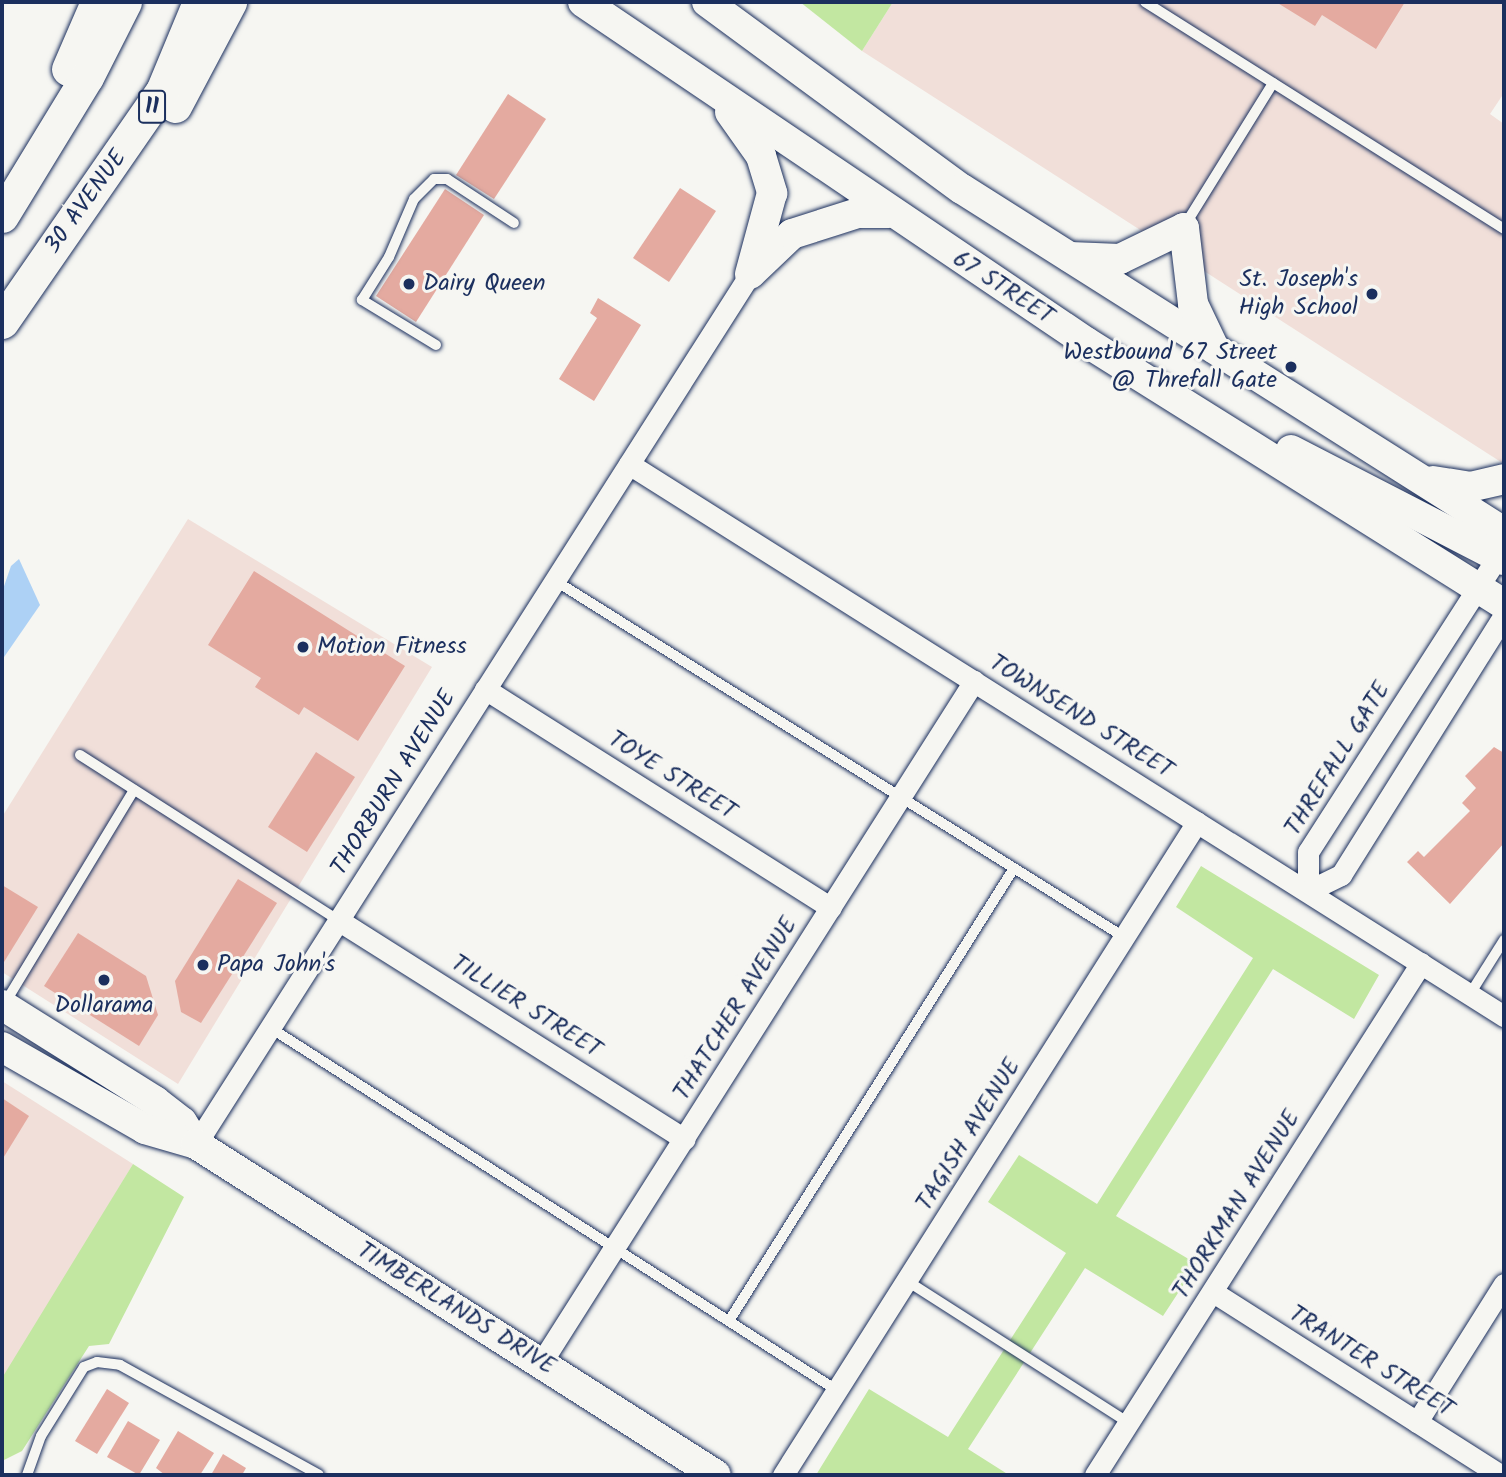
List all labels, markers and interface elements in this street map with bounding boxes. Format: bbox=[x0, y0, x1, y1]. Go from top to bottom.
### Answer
road number: 11 bbox=[138, 88, 166, 127]
street label: 30 AVENUE bbox=[39, 144, 133, 260]
street label: 67 STREET bbox=[947, 245, 1059, 331]
place label: St. Joseph's High School bbox=[1238, 266, 1358, 322]
place label: Dairy Queen bbox=[423, 270, 546, 298]
marker: Dairy Queen bbox=[401, 276, 417, 292]
marker: St. Joseph's High School bbox=[1364, 286, 1380, 302]
place label: Westbound 67 Street @ Threfall Gate bbox=[1064, 339, 1277, 395]
marker: Westbound 67 Street @ Threfall Gate bbox=[1283, 359, 1299, 375]
place label: Motion Fitness bbox=[317, 633, 467, 661]
marker: Motion Fitness bbox=[295, 639, 311, 655]
street label: TOWNSEND STREET bbox=[984, 649, 1178, 785]
street label: THREFALL GATE bbox=[1279, 677, 1397, 841]
street label: THORBURN AVENUE bbox=[325, 685, 463, 881]
street label: TOYE STREET bbox=[603, 725, 741, 827]
street label: THATCHER AVENUE bbox=[668, 912, 804, 1106]
street label: TILLIER STREET bbox=[445, 949, 607, 1065]
place label: Papa John's bbox=[217, 951, 335, 979]
marker: Papa John's bbox=[195, 957, 211, 973]
marker: Dollarama bbox=[96, 972, 112, 988]
place label: Dollarama bbox=[55, 992, 153, 1020]
street label: TAGISH AVENUE bbox=[911, 1054, 1027, 1216]
street label: THORKMAN AVENUE bbox=[1167, 1105, 1307, 1305]
street label: TIMBERLANDS DRIVE bbox=[352, 1236, 560, 1382]
street label: TRANTER STREET bbox=[1283, 1300, 1459, 1424]

